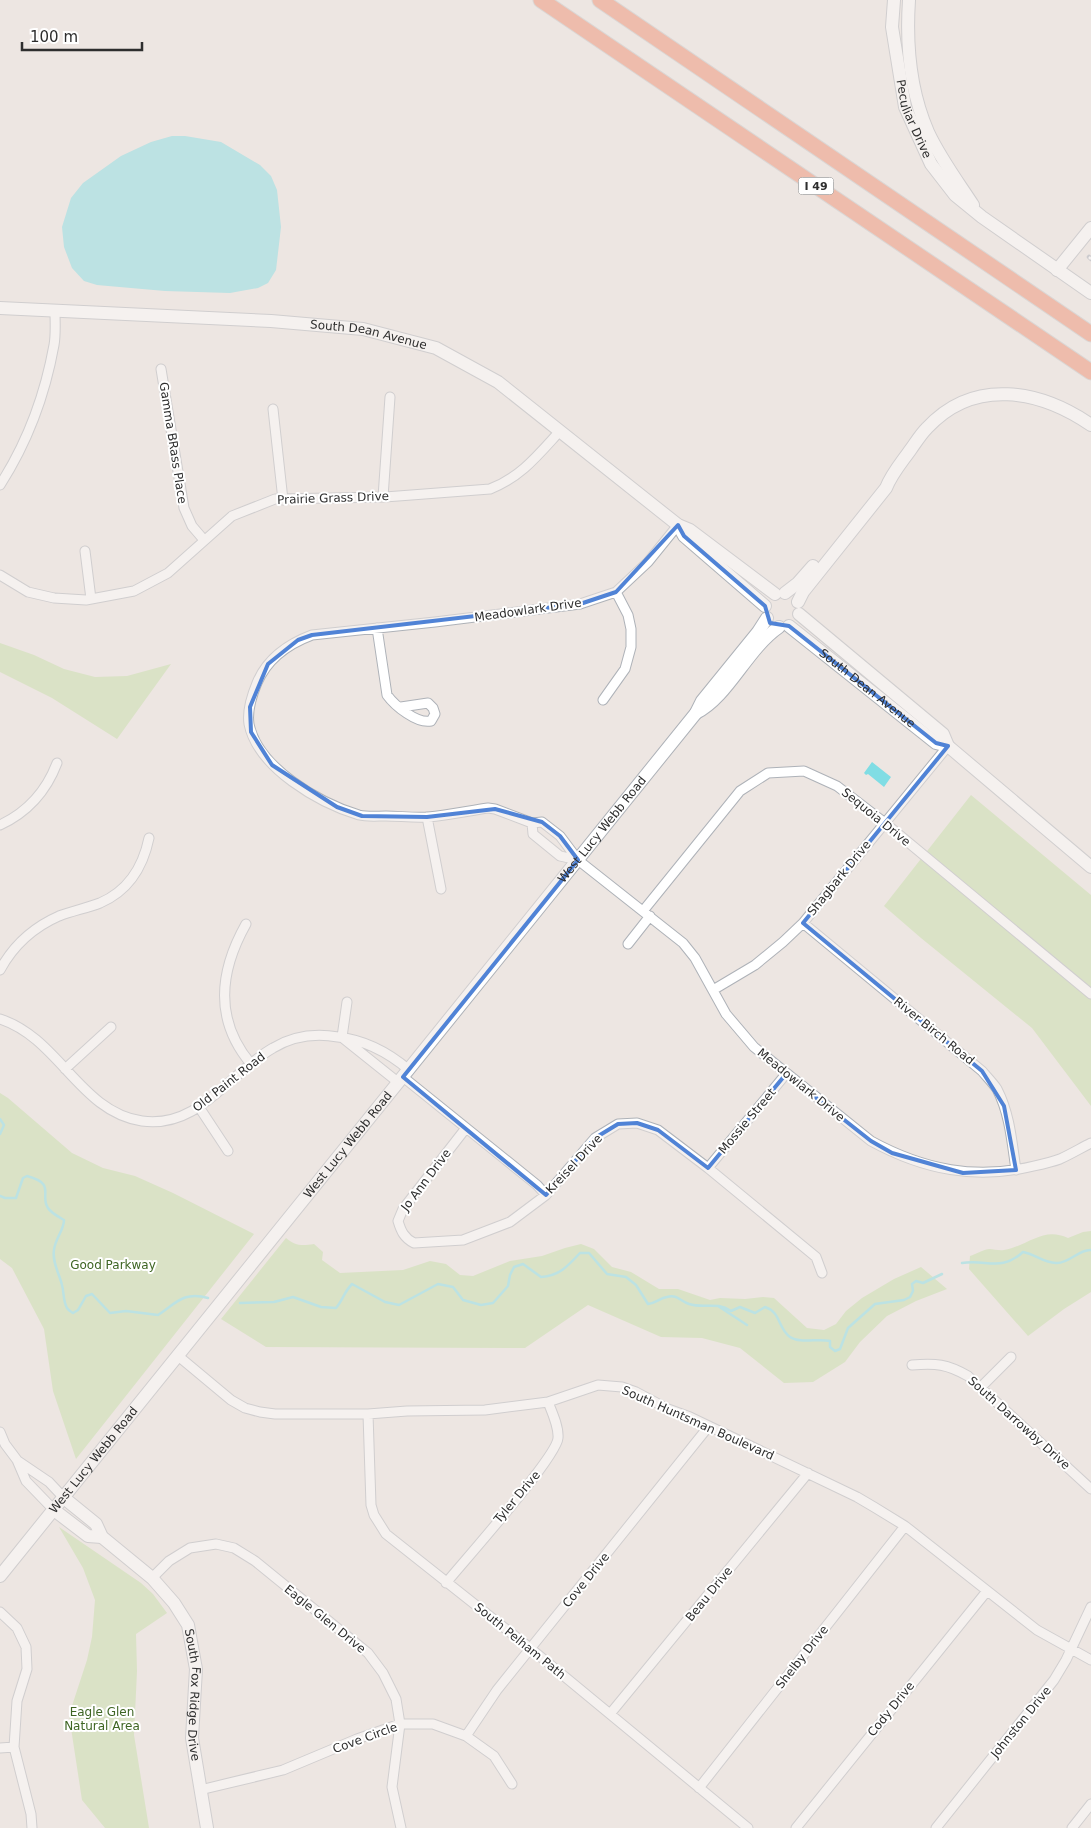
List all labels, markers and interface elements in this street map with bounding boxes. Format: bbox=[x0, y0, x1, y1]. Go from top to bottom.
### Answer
scale bar bbox=[22, 20, 142, 52]
text: 100 m bbox=[30, 28, 78, 46]
street label: Peculiar Drive bbox=[894, 78, 934, 160]
road number: I 49 bbox=[798, 178, 834, 195]
street label: South Dean Avenue bbox=[310, 317, 428, 352]
street label: Gamma BRass Place bbox=[156, 381, 190, 505]
street label: Prairie Grass Drive bbox=[277, 489, 389, 507]
street label: Meadowlark Drive bbox=[473, 596, 583, 624]
street label: South Dean Avenue bbox=[816, 646, 918, 731]
street label: West Lucy Webb Road bbox=[555, 773, 649, 886]
street label: Sequoia Drive bbox=[839, 785, 913, 849]
street label: Shagbark Drive bbox=[804, 838, 874, 918]
street label: River Birch Road bbox=[891, 994, 977, 1068]
street label: Meadowlark Drive bbox=[755, 1045, 847, 1125]
street label: Old Paint Road bbox=[190, 1049, 268, 1115]
street label: Mossie Street bbox=[716, 1085, 779, 1157]
street label: West Lucy Webb Road bbox=[301, 1089, 395, 1201]
street label: Kreisel Drive bbox=[543, 1131, 605, 1197]
street label: Jo Ann Drive bbox=[398, 1146, 454, 1215]
park label: Good Parkway bbox=[70, 1258, 156, 1272]
street label: South Darrowby Drive bbox=[965, 1374, 1073, 1472]
street label: South Huntsman Boulevard bbox=[620, 1383, 776, 1463]
street label: West Lucy Webb Road bbox=[46, 1404, 141, 1516]
street label: Tyler Drive bbox=[490, 1468, 543, 1527]
street label: Cove Drive bbox=[560, 1550, 612, 1610]
street label: Beau Drive bbox=[683, 1564, 735, 1624]
street label: Eagle Glen Drive bbox=[282, 1582, 368, 1656]
street label: South Pelham Path bbox=[472, 1600, 568, 1682]
street label: Shelby Drive bbox=[773, 1623, 831, 1691]
street label: South Fox Ridge Drive bbox=[182, 1627, 203, 1762]
street label: Cody Drive bbox=[865, 1679, 917, 1739]
street label: Johnston Drive bbox=[987, 1683, 1054, 1761]
park label: Eagle Glen Natural Area bbox=[64, 1705, 140, 1733]
street label: Cove Circle bbox=[331, 1720, 399, 1756]

